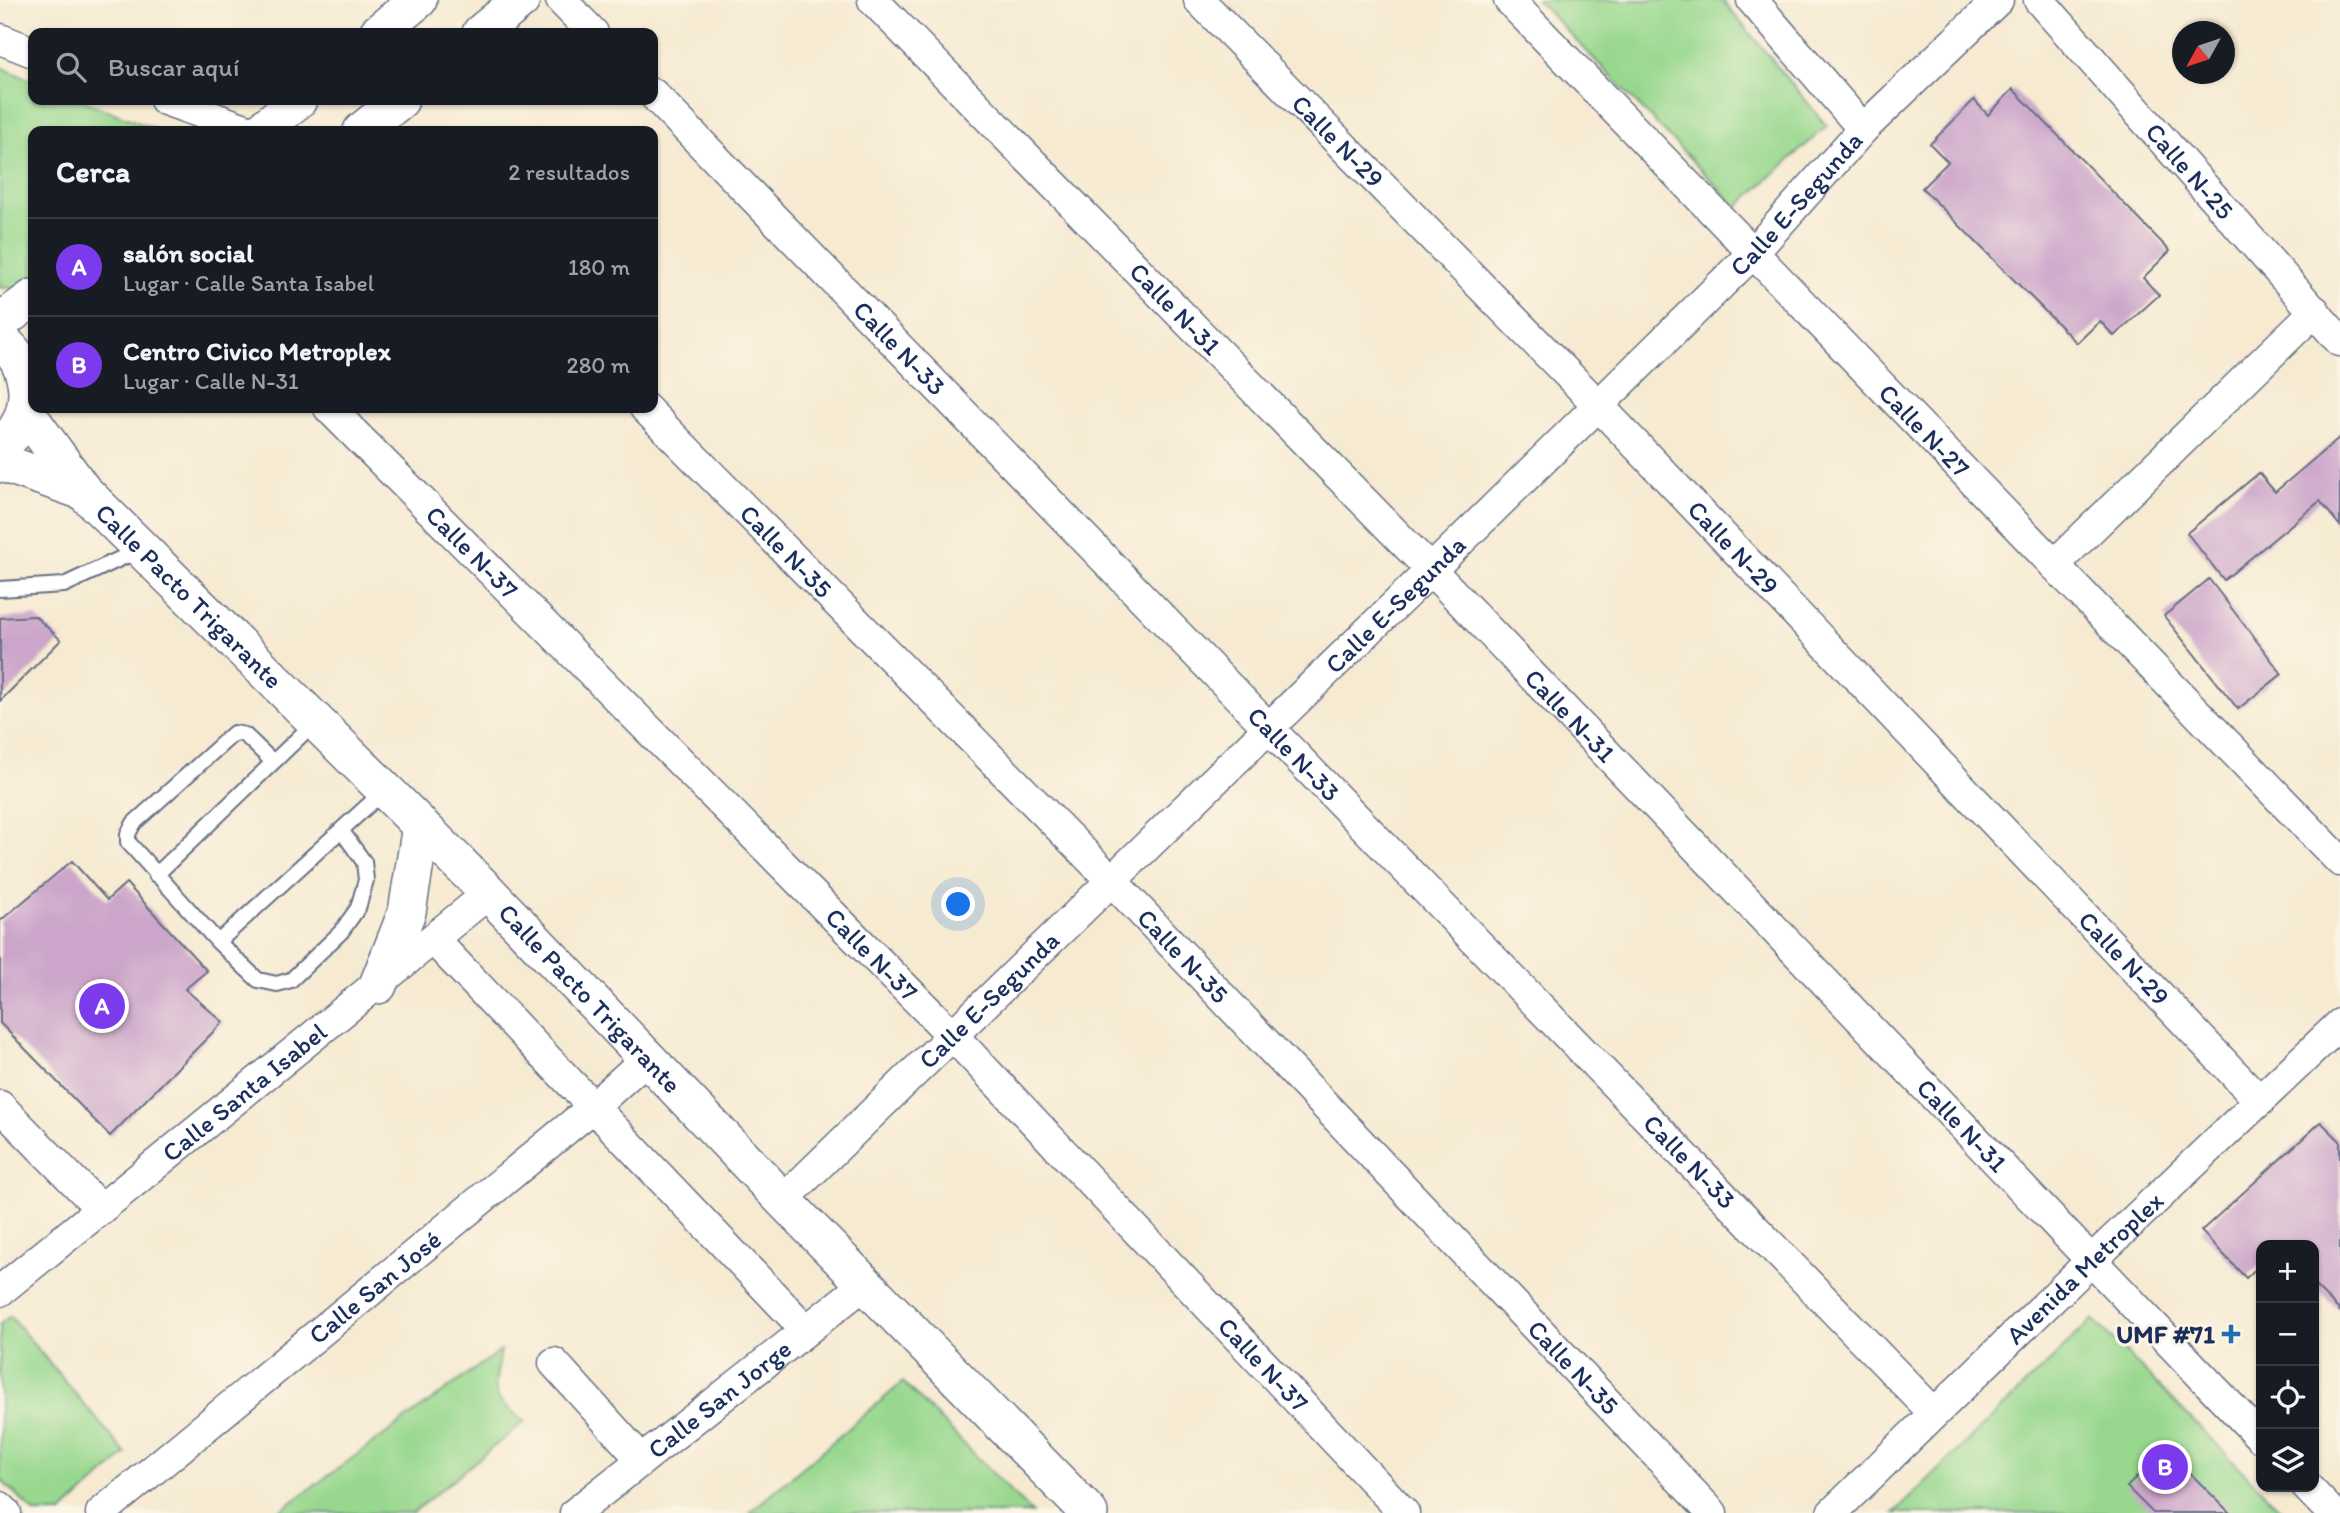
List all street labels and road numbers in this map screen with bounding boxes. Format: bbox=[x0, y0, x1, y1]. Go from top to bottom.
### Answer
street label: Calle N-29 bbox=[1285, 88, 1391, 194]
street label: Calle N-25 bbox=[2139, 116, 2241, 226]
street label: Calle E-Segunda bbox=[1723, 125, 1869, 283]
street label: Calle N-31 bbox=[1123, 256, 1228, 362]
street label: Calle N-33 bbox=[847, 294, 953, 402]
street label: Calle N-27 bbox=[1872, 377, 1977, 484]
street label: Calle N-29 bbox=[1681, 493, 1786, 601]
street label: Calle Pacto Trigarante bbox=[89, 496, 289, 695]
street label: Calle N-35 bbox=[733, 497, 839, 605]
street label: Calle N-37 bbox=[419, 499, 525, 605]
street label: Calle E-Segunda bbox=[1318, 529, 1472, 680]
street label: Calle N-31 bbox=[1518, 662, 1622, 769]
street label: Calle N-33 bbox=[1241, 700, 1347, 808]
street label: Calle Pacto Trigarante bbox=[492, 897, 688, 1100]
street label: Calle N-37 bbox=[819, 901, 925, 1008]
street label: Calle N-35 bbox=[1131, 902, 1236, 1010]
street label: Calle N-29 bbox=[2072, 904, 2177, 1012]
street label: Calle E-Segunda bbox=[912, 924, 1066, 1075]
street label: Calle Santa Isabel bbox=[156, 1016, 333, 1169]
street label: Calle N-31 bbox=[1910, 1072, 2014, 1179]
street label: Calle N-33 bbox=[1637, 1107, 1743, 1215]
street label: Avenida Metroplex bbox=[1999, 1185, 2170, 1351]
street label: Calle San José bbox=[302, 1223, 448, 1351]
street label: Calle N-37 bbox=[1211, 1310, 1316, 1418]
street label: Calle N-35 bbox=[1521, 1313, 1626, 1421]
street label: Calle San Jorge bbox=[641, 1333, 798, 1465]

